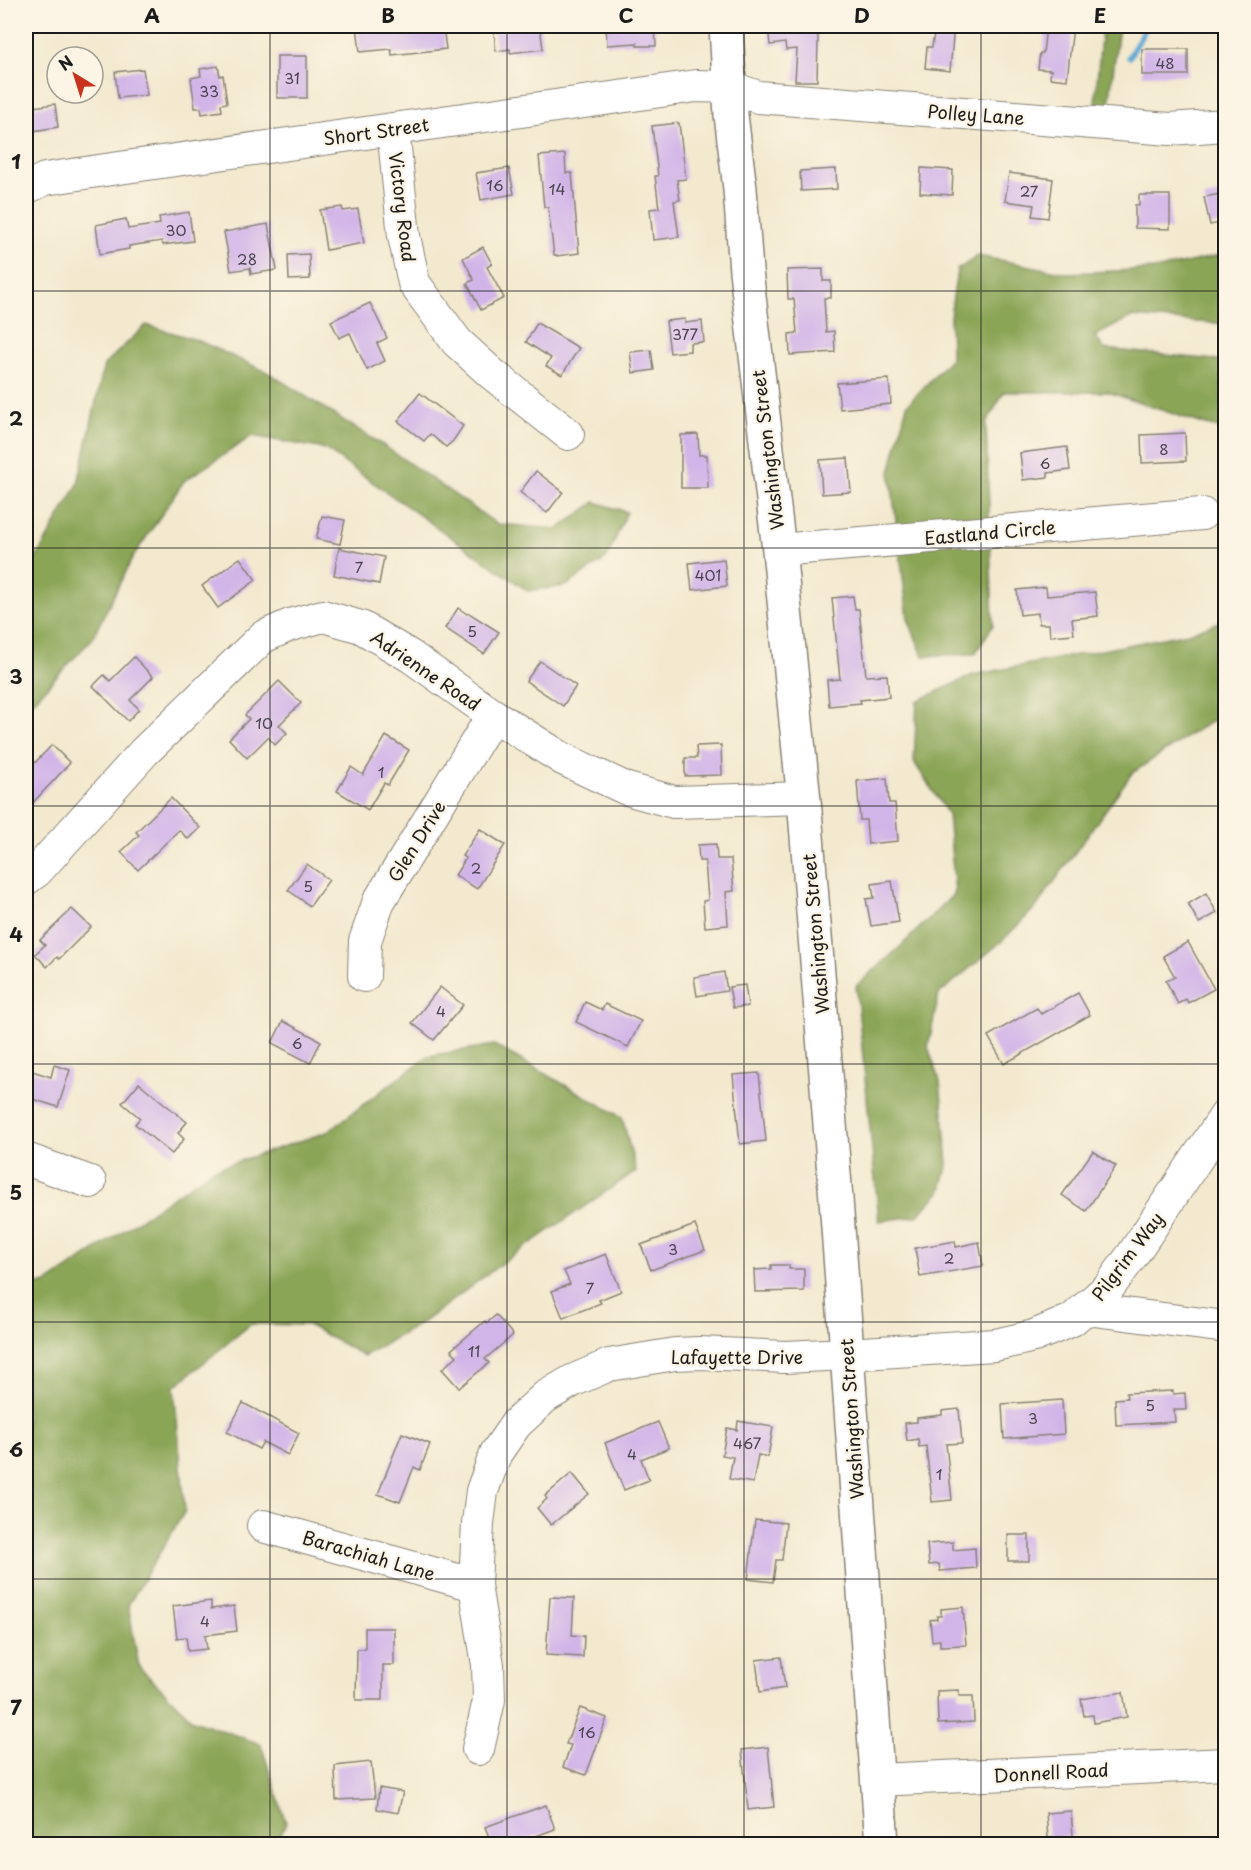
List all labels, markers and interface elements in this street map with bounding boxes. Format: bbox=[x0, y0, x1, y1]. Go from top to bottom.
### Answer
text: A bbox=[144, 0, 160, 30]
text: B bbox=[381, 0, 395, 30]
text: C bbox=[618, 0, 634, 30]
text: D bbox=[854, 0, 870, 30]
text: E bbox=[1094, 0, 1106, 30]
north arrow bbox=[45, 45, 105, 105]
text: N bbox=[53, 49, 78, 76]
house number: 48 bbox=[1155, 51, 1175, 74]
house number: 31 bbox=[284, 66, 300, 89]
house number: 33 bbox=[199, 79, 219, 102]
street label: Polley Lane bbox=[926, 97, 1026, 131]
street label: Short Street bbox=[321, 110, 431, 152]
text: 1 bbox=[11, 146, 21, 176]
street label: Victory Road bbox=[383, 150, 423, 264]
house number: 16 bbox=[486, 173, 504, 196]
house number: 14 bbox=[549, 177, 565, 200]
house number: 27 bbox=[1020, 179, 1039, 202]
house number: 30 bbox=[166, 218, 186, 241]
house number: 28 bbox=[237, 247, 257, 270]
house number: 377 bbox=[672, 322, 699, 345]
street label: Washington Street bbox=[744, 368, 790, 532]
text: 2 bbox=[9, 403, 23, 433]
house number: 8 bbox=[1159, 437, 1169, 460]
house number: 6 bbox=[1040, 451, 1050, 474]
street label: Eastland Circle bbox=[923, 513, 1057, 551]
house number: 7 bbox=[355, 555, 364, 578]
house number: 401 bbox=[695, 563, 721, 586]
house number: 5 bbox=[467, 619, 477, 642]
street label: Adrienne Road bbox=[366, 623, 486, 717]
text: 3 bbox=[9, 661, 23, 691]
house number: 10 bbox=[255, 711, 273, 734]
house number: 1 bbox=[378, 760, 384, 783]
street label: Glen Drive bbox=[380, 795, 452, 887]
street label: Washington Street bbox=[795, 853, 835, 1015]
house number: 2 bbox=[471, 856, 481, 879]
house number: 5 bbox=[303, 874, 313, 897]
text: 4 bbox=[9, 919, 23, 949]
house number: 4 bbox=[436, 999, 446, 1022]
house number: 6 bbox=[292, 1031, 302, 1054]
text: 5 bbox=[10, 1177, 22, 1207]
street label: Pilgrim Way bbox=[1085, 1206, 1169, 1306]
house number: 3 bbox=[668, 1237, 678, 1260]
house number: 2 bbox=[944, 1246, 954, 1269]
house number: 7 bbox=[586, 1276, 595, 1299]
street label: Washington Street bbox=[832, 1338, 870, 1500]
house number: 11 bbox=[468, 1339, 480, 1362]
street label: Lafayette Drive bbox=[671, 1343, 803, 1370]
house number: 5 bbox=[1145, 1393, 1155, 1416]
house number: 3 bbox=[1028, 1406, 1038, 1429]
house number: 467 bbox=[733, 1431, 762, 1454]
text: 6 bbox=[9, 1434, 23, 1464]
house number: 4 bbox=[627, 1442, 637, 1465]
house number: 1 bbox=[936, 1462, 942, 1485]
street label: Barachiah Lane bbox=[299, 1523, 439, 1587]
house number: 4 bbox=[200, 1609, 210, 1632]
text: 7 bbox=[10, 1692, 22, 1722]
house number: 16 bbox=[578, 1720, 596, 1743]
street label: Donnell Road bbox=[993, 1755, 1109, 1789]

